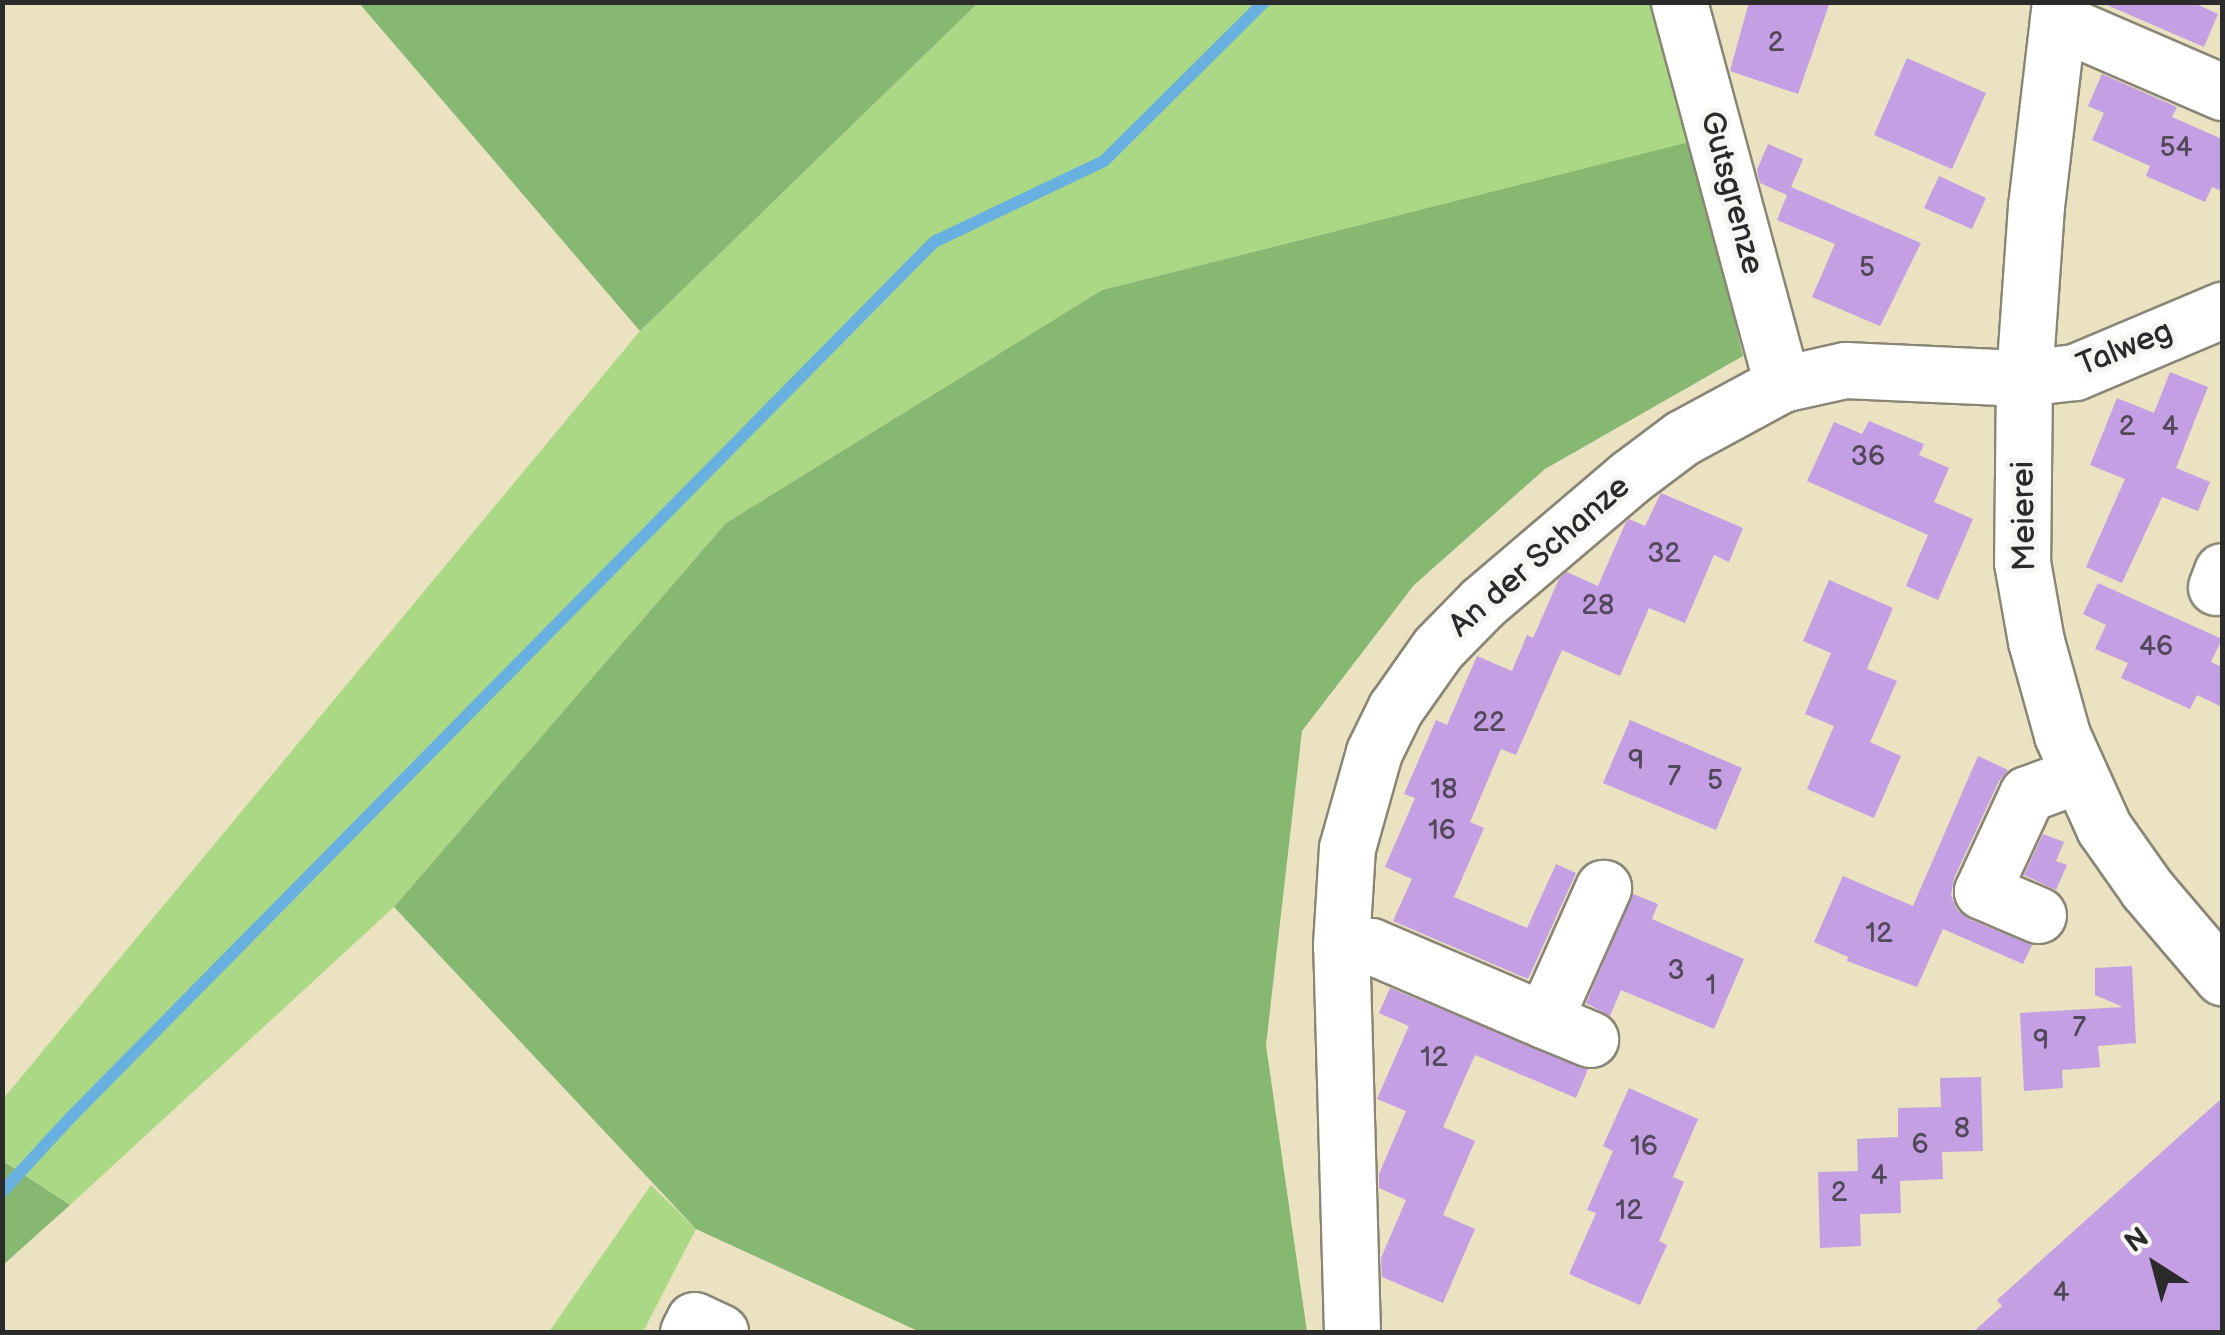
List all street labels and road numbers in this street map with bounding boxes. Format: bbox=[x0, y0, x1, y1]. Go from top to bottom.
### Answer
street label: Gutsgrenze bbox=[1691, 107, 1771, 279]
street label: Talweg bbox=[2072, 313, 2178, 385]
street label: Meierei bbox=[2005, 460, 2045, 572]
street label: An der Schanze bbox=[1441, 468, 1639, 646]

